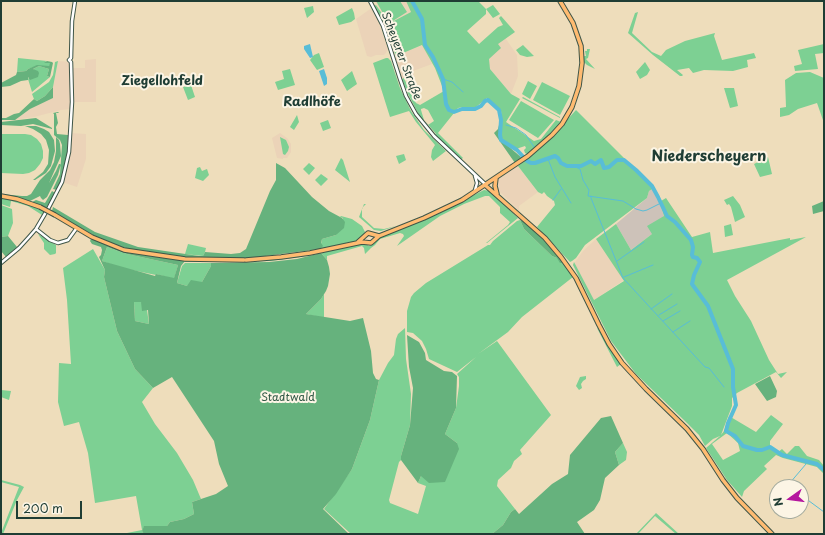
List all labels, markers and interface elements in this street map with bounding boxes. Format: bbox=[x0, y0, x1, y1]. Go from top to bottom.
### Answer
street label: Scheyerer Straße bbox=[378, 10, 424, 102]
district label: Ziegellohfeld bbox=[121, 73, 203, 89]
district label: Radlhöfe bbox=[283, 94, 341, 110]
district label: Niederscheyern bbox=[652, 148, 766, 166]
park label: Stadtwald bbox=[261, 391, 315, 405]
north arrow bbox=[769, 479, 809, 519]
scale bar bbox=[18, 493, 84, 519]
text: N bbox=[769, 495, 787, 508]
text: 200 m bbox=[23, 499, 63, 517]

